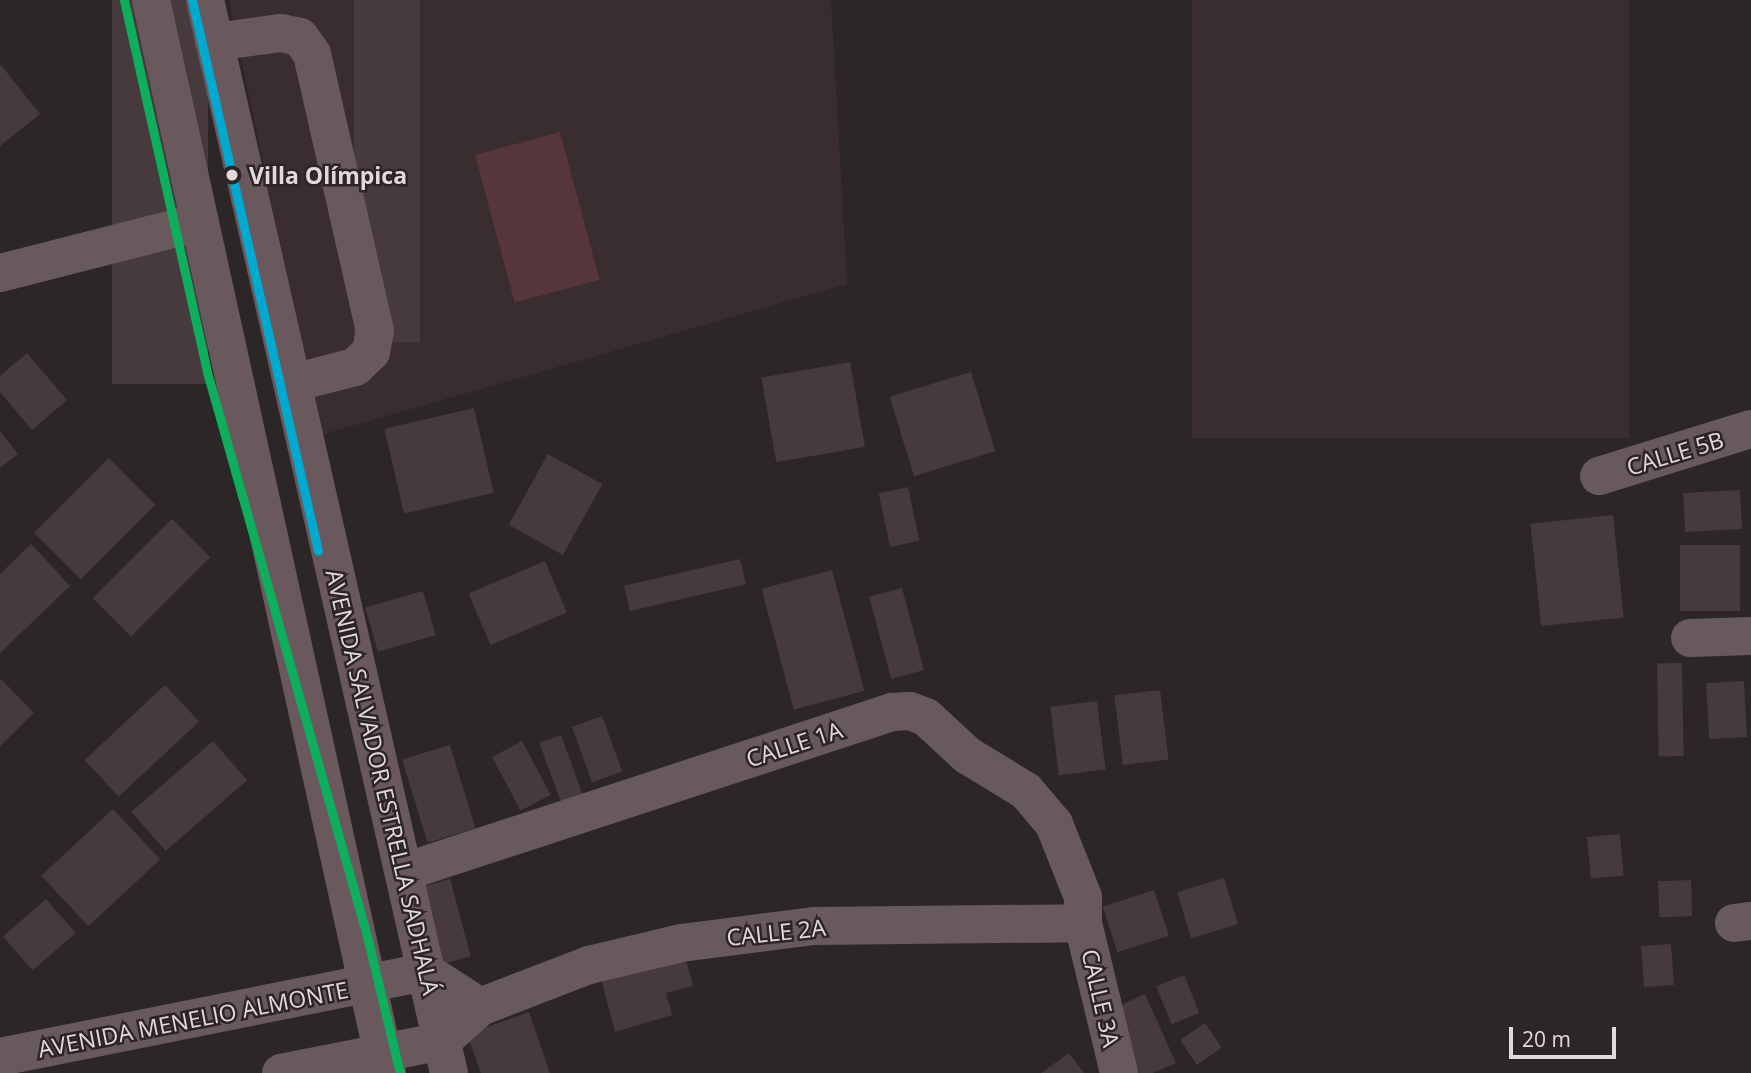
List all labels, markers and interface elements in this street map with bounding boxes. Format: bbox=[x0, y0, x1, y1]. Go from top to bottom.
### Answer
place label: Villa Olímpica bbox=[249, 161, 407, 189]
marker: Villa Olímpica bbox=[221, 164, 243, 186]
street label: CALLE 5B bbox=[1623, 425, 1727, 481]
street label: AVENIDA SALVADOR ESTRELLA SADHALÁ bbox=[321, 567, 445, 997]
street label: CALLE 1A bbox=[742, 716, 846, 772]
street label: CALLE 2A bbox=[725, 913, 827, 951]
street label: CALLE 3A bbox=[1076, 946, 1126, 1050]
street label: AVENIDA MENELIO ALMONTE bbox=[35, 975, 351, 1063]
scale bar bbox=[1513, 1014, 1620, 1058]
text: 20 m bbox=[1522, 1025, 1571, 1053]

